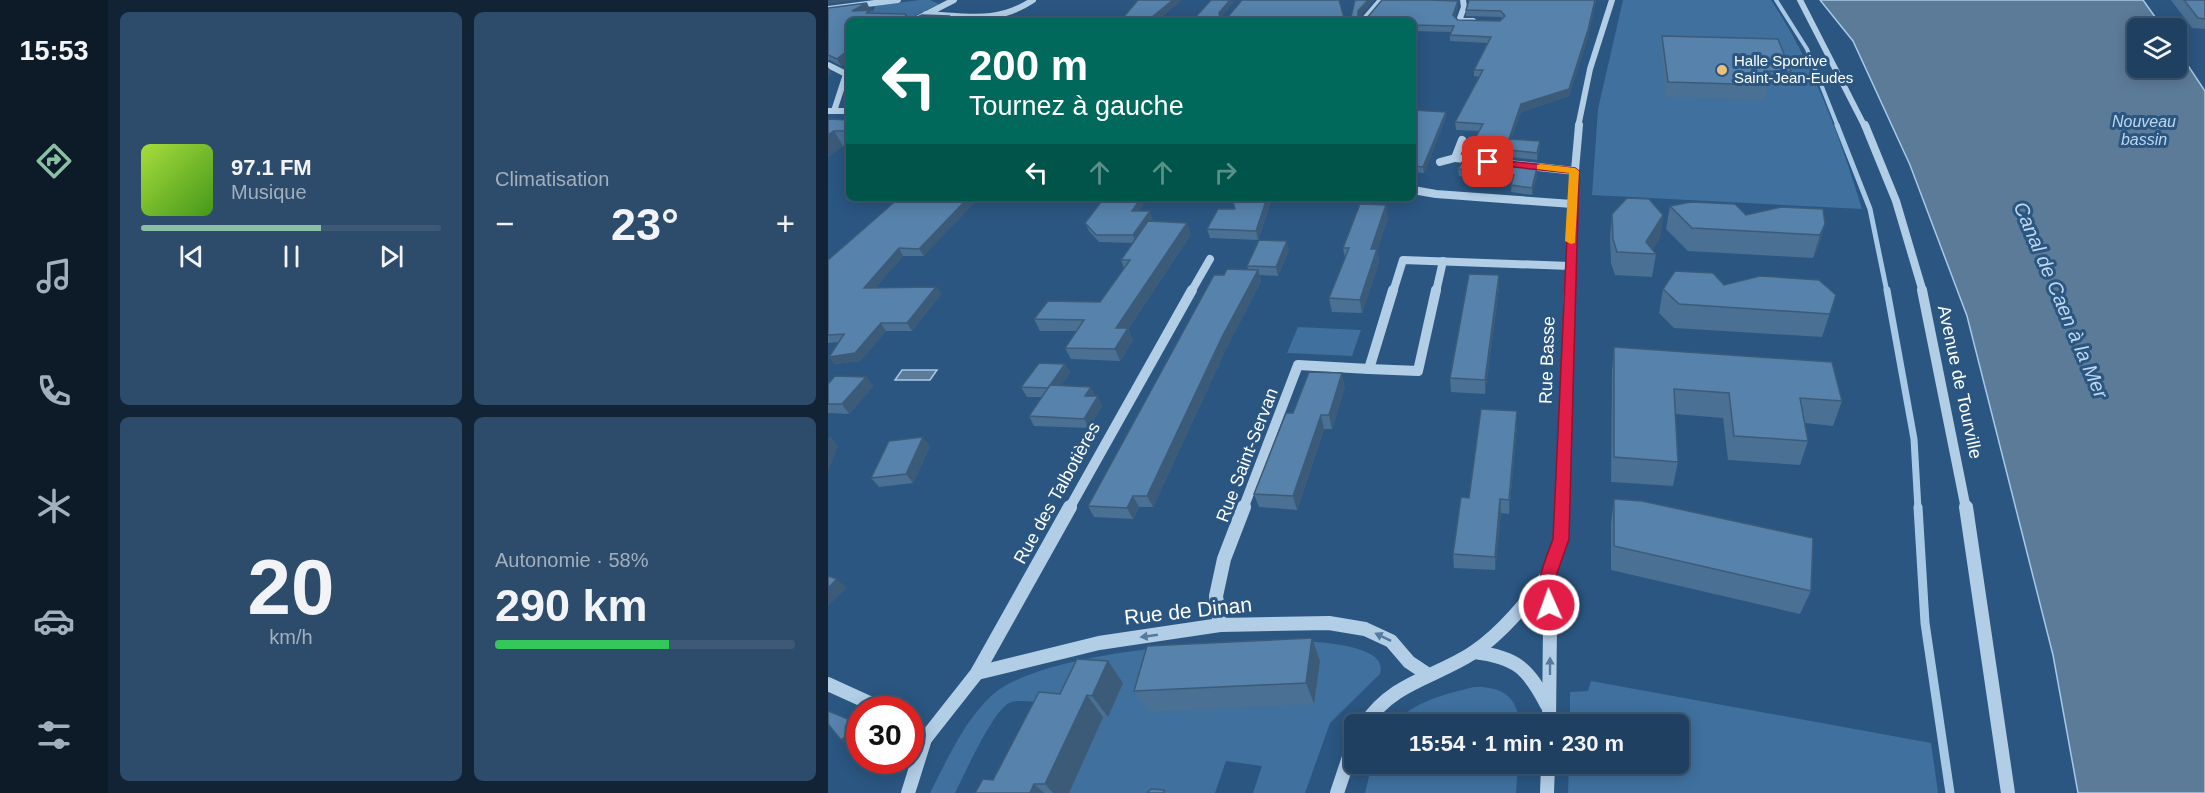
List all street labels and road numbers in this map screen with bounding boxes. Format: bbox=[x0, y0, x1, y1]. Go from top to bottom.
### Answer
street label: Avenue de Tourville bbox=[1934, 303, 1986, 461]
street label: Rue Basse bbox=[1535, 316, 1559, 404]
street label: Rue Saint-Servan bbox=[1212, 385, 1282, 525]
street label: Rue des Talbotières bbox=[1010, 419, 1104, 567]
street label: Rue de Dinan bbox=[1123, 592, 1253, 629]

